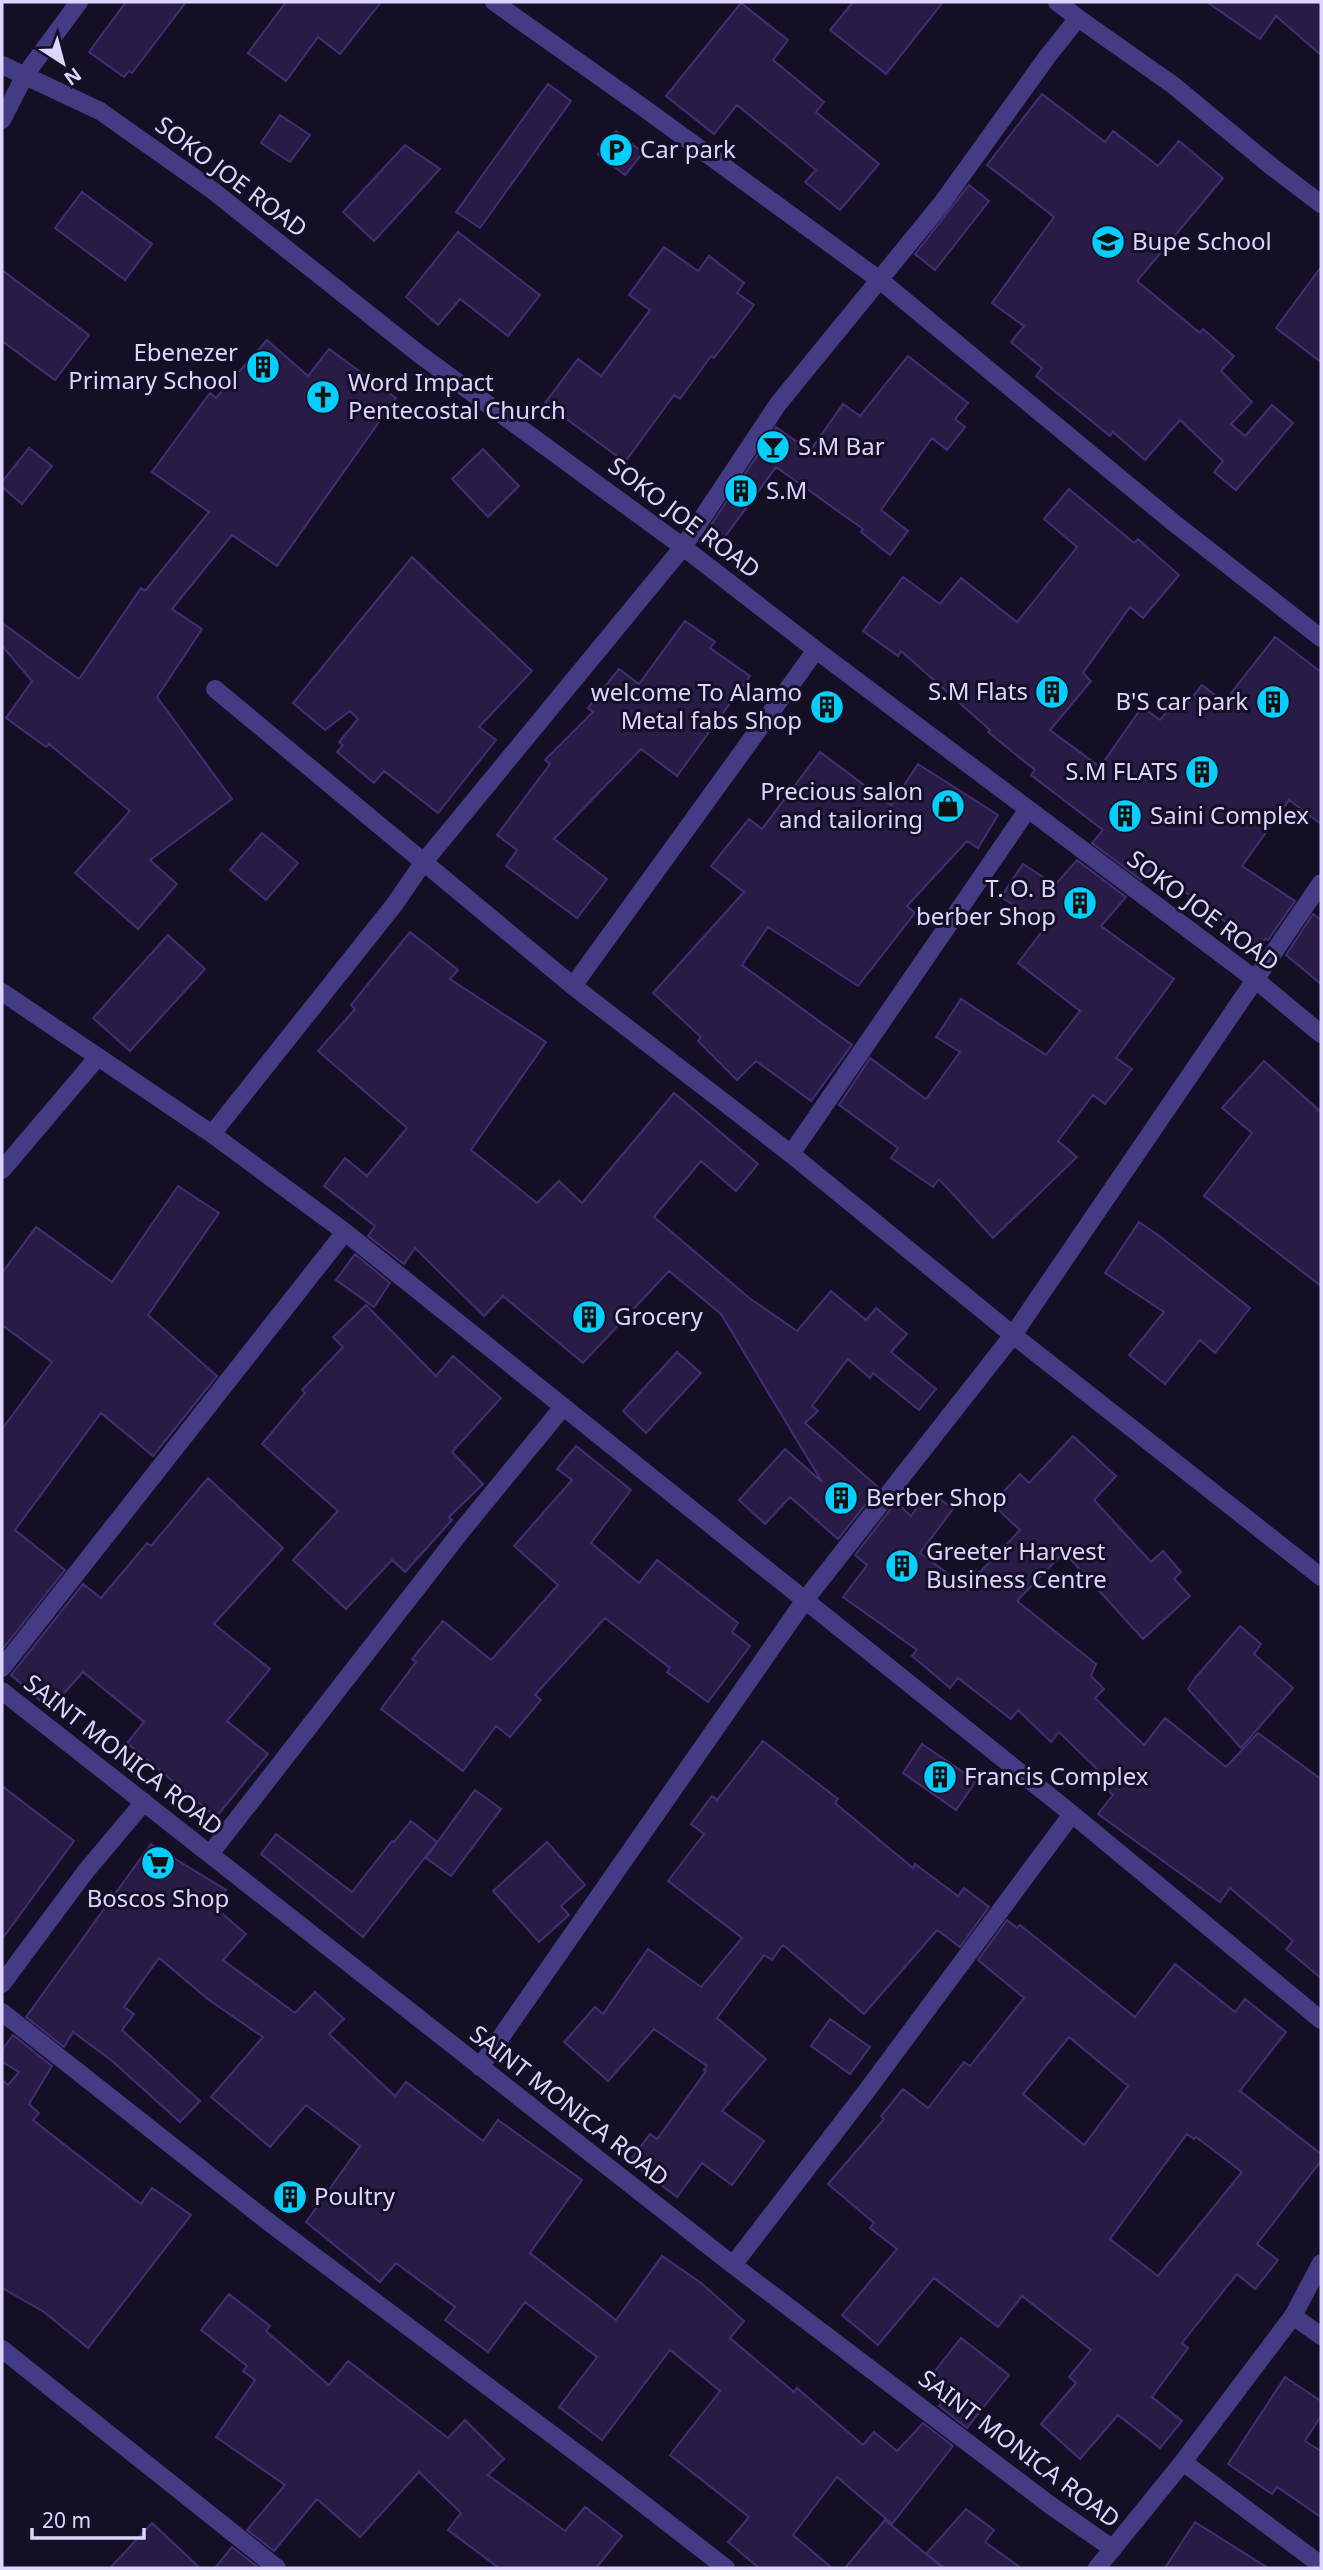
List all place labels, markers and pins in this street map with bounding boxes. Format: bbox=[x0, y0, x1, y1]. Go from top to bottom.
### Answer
parking icon: Car park bbox=[597, 131, 635, 169]
place label: Car park bbox=[640, 132, 736, 165]
school or university icon: Bupe School bbox=[1089, 223, 1127, 261]
place label: Bupe School bbox=[1132, 224, 1272, 257]
place label: Ebenezer Primary School bbox=[68, 335, 238, 396]
building icon: Ebenezer Primary School bbox=[244, 348, 282, 386]
place label: Word Impact Pentecostal Church bbox=[348, 365, 566, 426]
church icon: Word Impact Pentecostal Church bbox=[304, 378, 342, 416]
bar icon: S.M Bar bbox=[754, 428, 792, 466]
place label: S.M Bar bbox=[798, 429, 885, 462]
building icon: S.M bbox=[722, 472, 760, 510]
place label: S.M bbox=[766, 473, 807, 506]
building icon: S.M Flats bbox=[1033, 673, 1071, 711]
place label: S.M Flats bbox=[928, 674, 1028, 707]
place label: welcome To Alamo Metal fabs Shop bbox=[591, 675, 802, 736]
building icon: B'S car park bbox=[1254, 683, 1292, 721]
place label: B'S car park bbox=[1115, 684, 1248, 717]
building icon: welcome To Alamo Metal fabs Shop bbox=[808, 688, 846, 726]
building icon: S.M FLATS bbox=[1183, 753, 1221, 791]
place label: S.M FLATS bbox=[1065, 754, 1178, 787]
place label: Precious salon and tailoring bbox=[760, 774, 923, 835]
shop icon: Precious salon and tailoring bbox=[929, 787, 967, 825]
building icon: Saini Complex bbox=[1106, 797, 1144, 835]
place label: Saini Complex bbox=[1150, 798, 1309, 831]
place label: T. O. B berber Shop bbox=[916, 871, 1056, 932]
building icon: T. O. B berber Shop bbox=[1061, 884, 1099, 922]
building icon: Grocery bbox=[570, 1298, 608, 1336]
place label: Grocery bbox=[614, 1299, 703, 1332]
building icon: Berber Shop bbox=[822, 1479, 860, 1517]
place label: Berber Shop bbox=[866, 1480, 1007, 1513]
place label: Greeter Harvest Business Centre bbox=[926, 1534, 1107, 1595]
building icon: Greeter Harvest Business Centre bbox=[883, 1547, 921, 1585]
building icon: Francis Complex bbox=[921, 1758, 959, 1796]
place label: Francis Complex bbox=[964, 1759, 1149, 1792]
supermarket icon: Boscos Shop bbox=[139, 1844, 177, 1882]
place label: Boscos Shop bbox=[87, 1881, 229, 1914]
building icon: Poultry bbox=[271, 2178, 309, 2216]
place label: Poultry bbox=[314, 2179, 396, 2212]

